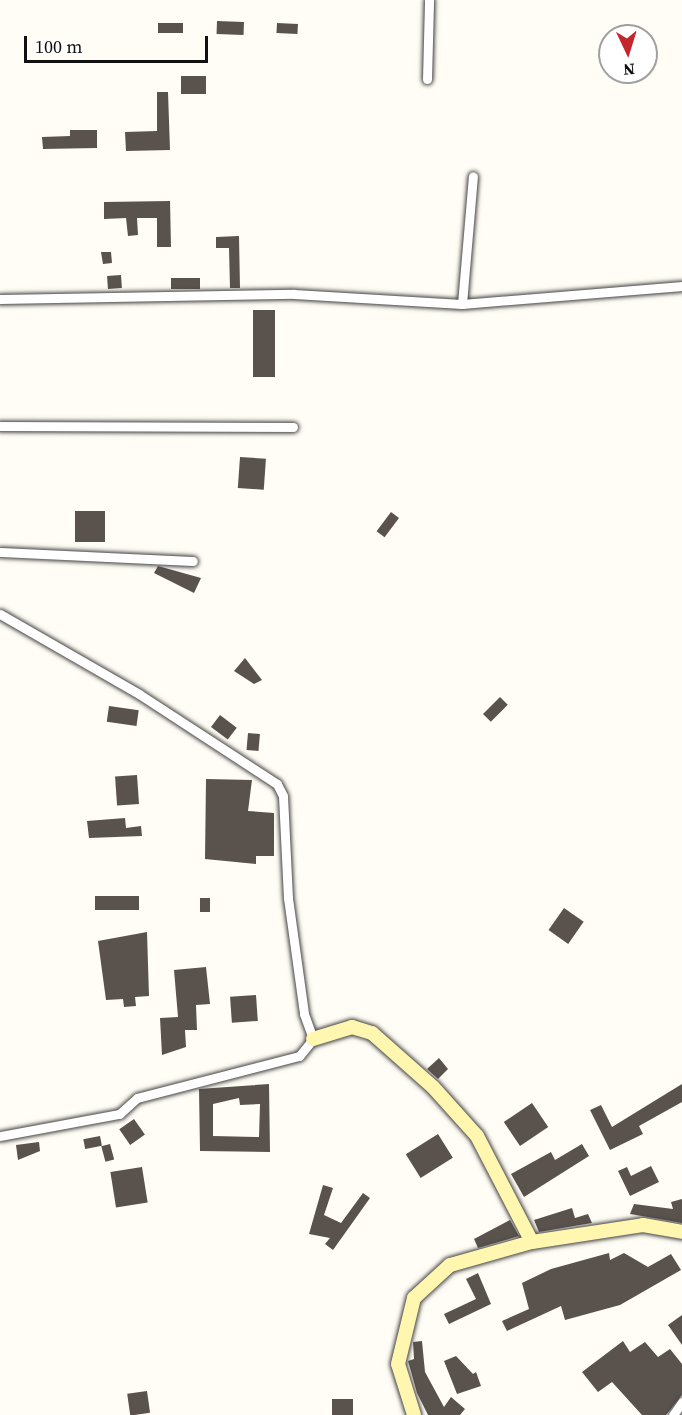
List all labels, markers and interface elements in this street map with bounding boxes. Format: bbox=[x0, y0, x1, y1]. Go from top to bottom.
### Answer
scale bar bbox=[27, 24, 212, 62]
north arrow bbox=[598, 24, 658, 84]
text: 100 m bbox=[35, 34, 82, 59]
text: N bbox=[623, 59, 636, 81]

